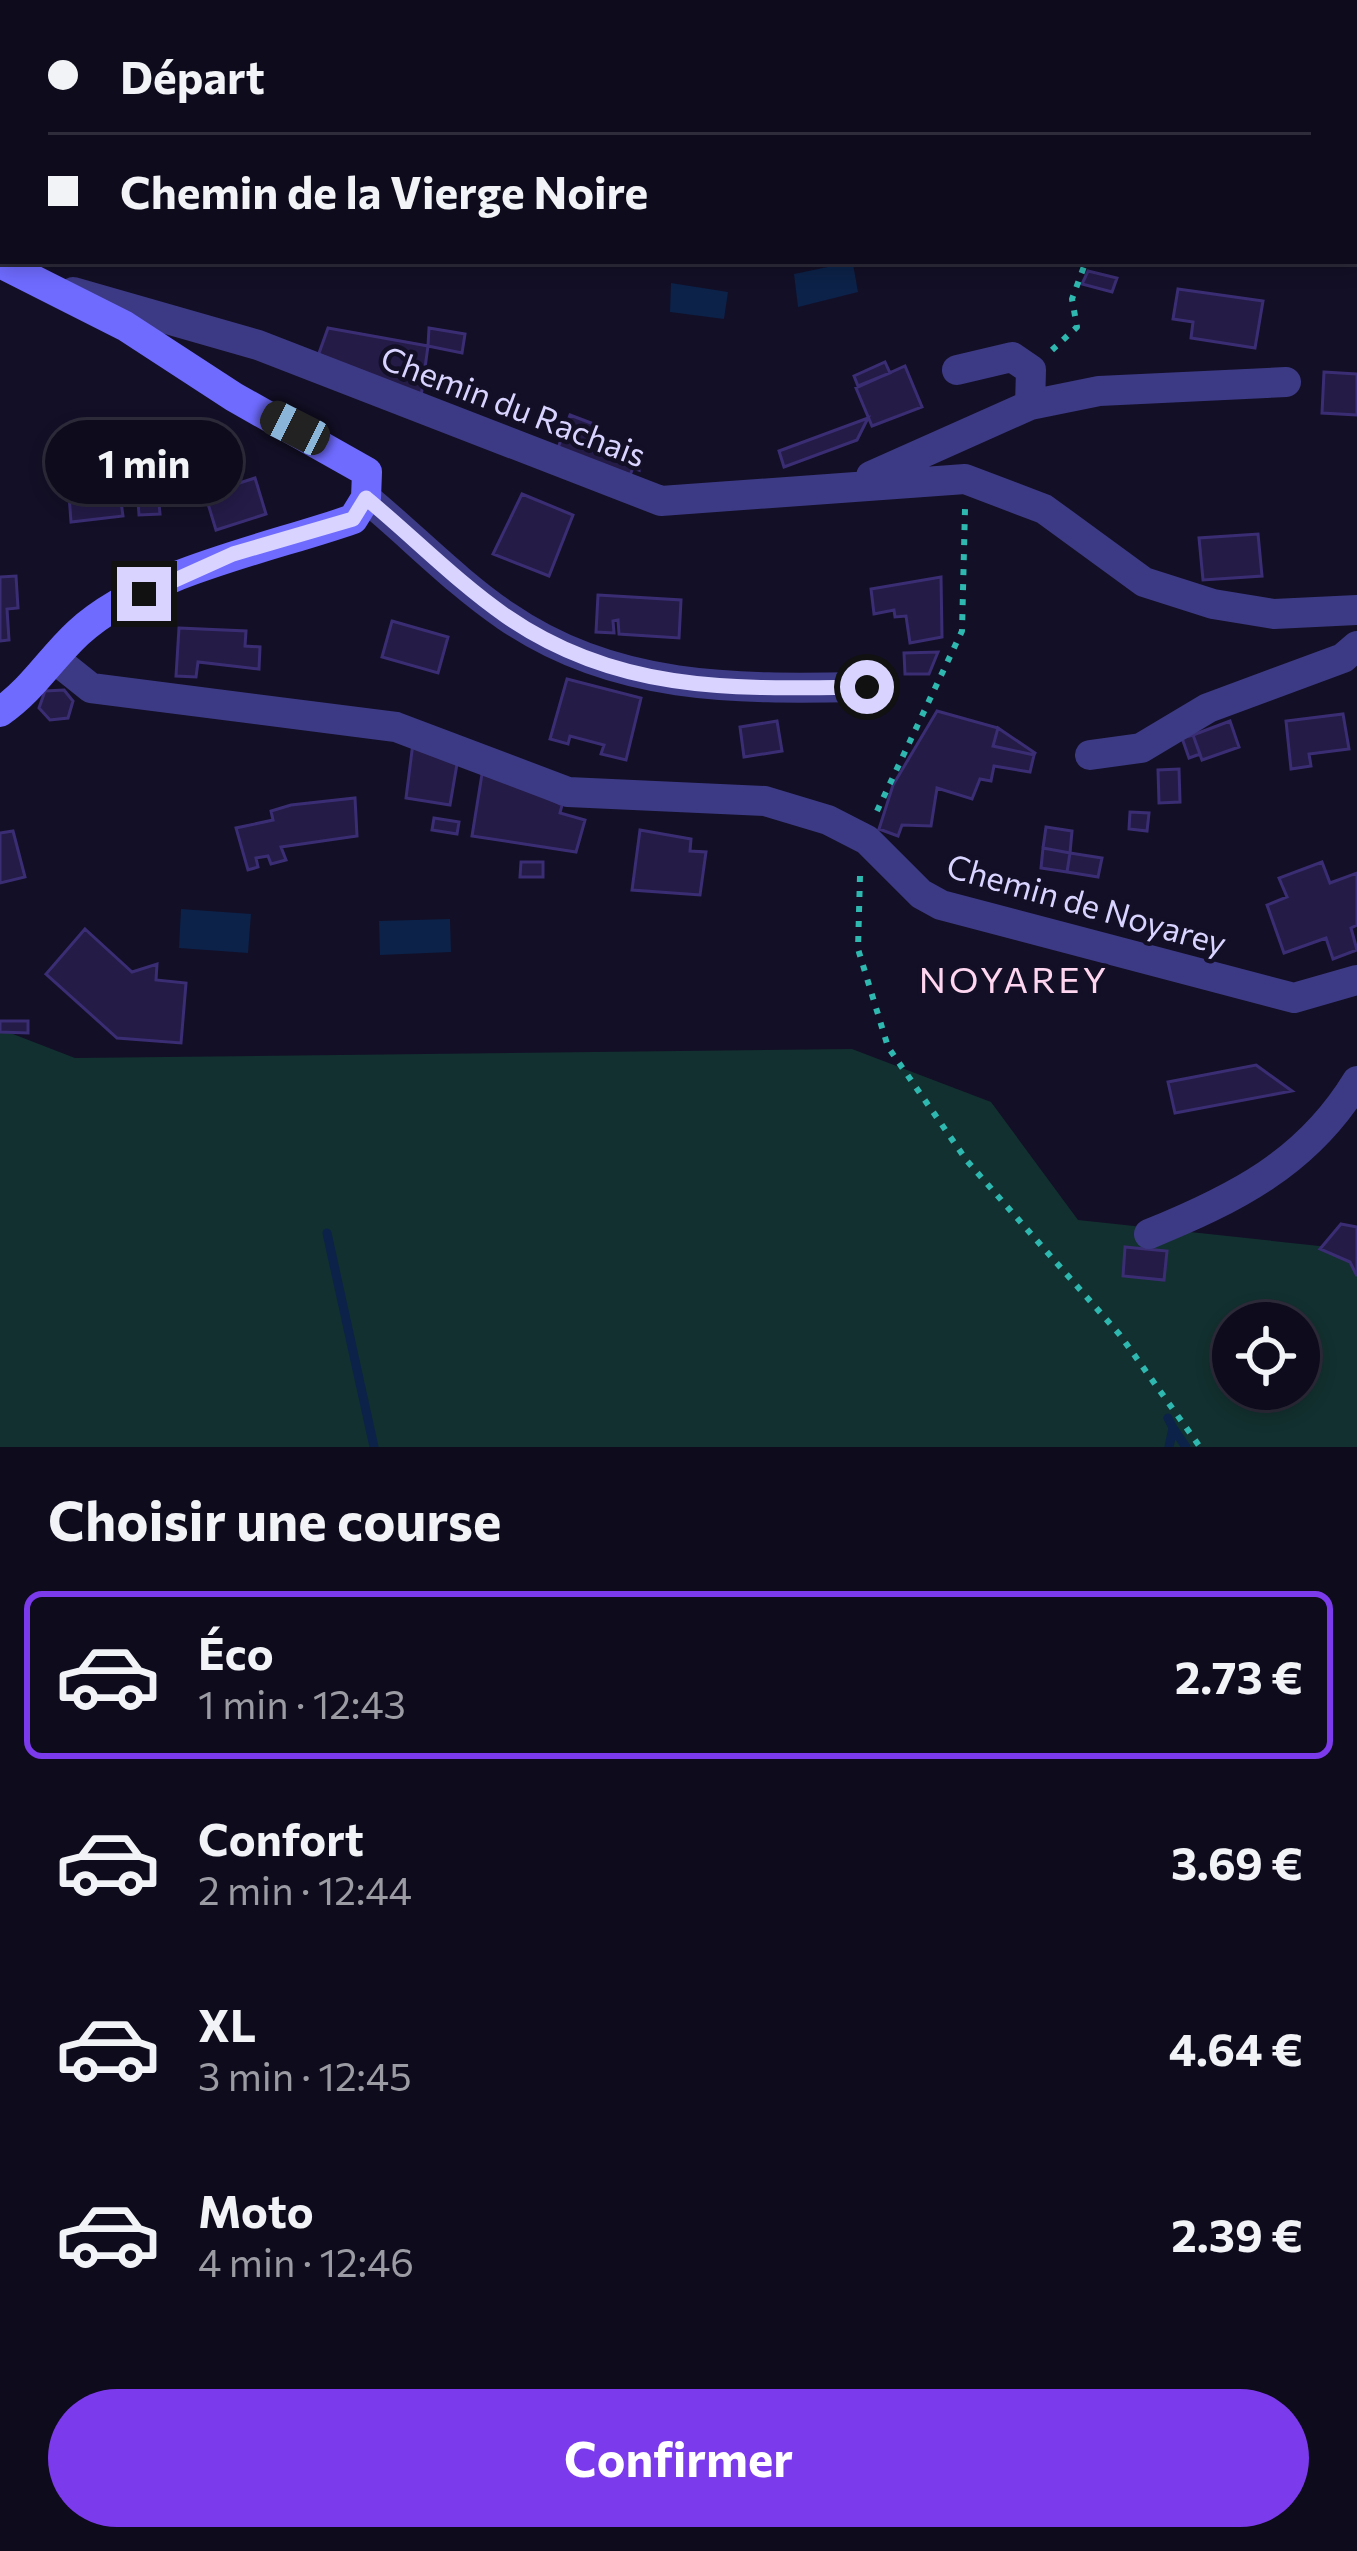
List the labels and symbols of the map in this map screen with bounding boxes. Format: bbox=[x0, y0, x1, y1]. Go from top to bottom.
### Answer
street label: Chemin du Rachais bbox=[376, 336, 652, 474]
car bbox=[255, 396, 335, 460]
callout: 1 min bbox=[45, 420, 243, 504]
route end bbox=[117, 567, 171, 621]
route start bbox=[840, 660, 894, 714]
street label: Chemin de Noyarey bbox=[942, 843, 1232, 963]
district label: NOYAREY bbox=[919, 956, 1109, 1000]

